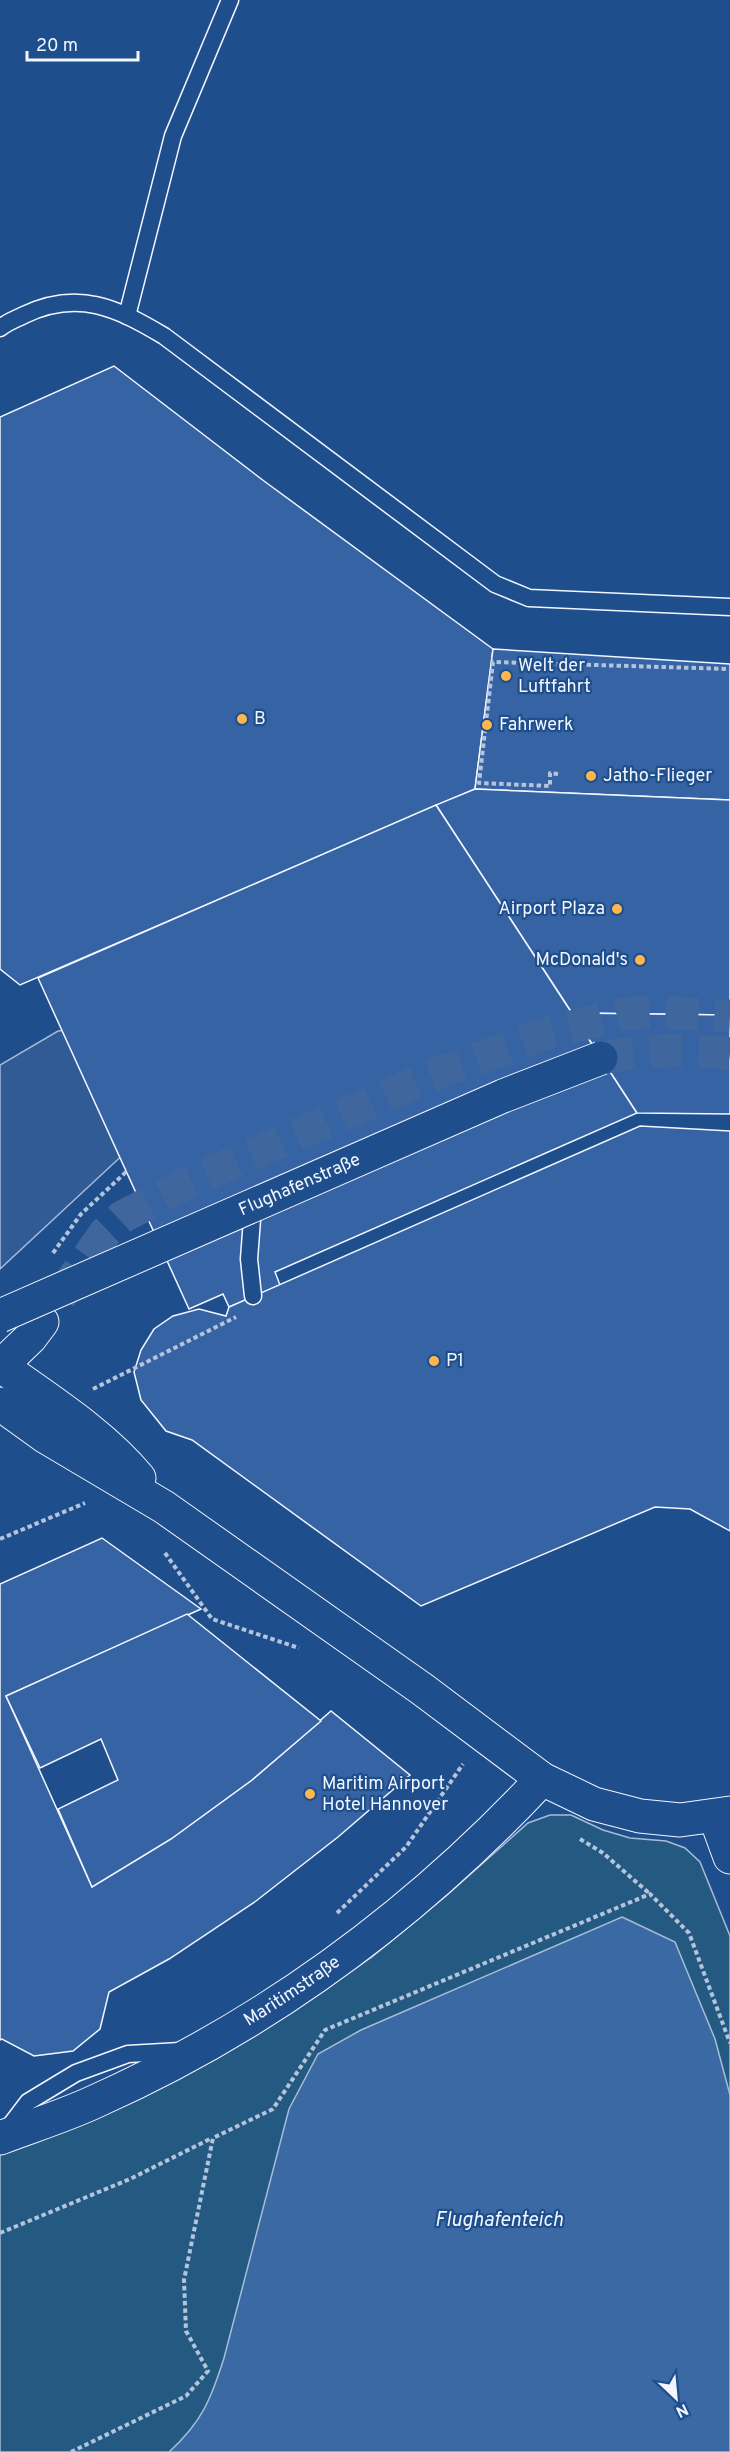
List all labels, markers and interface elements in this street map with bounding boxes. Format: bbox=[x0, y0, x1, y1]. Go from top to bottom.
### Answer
scale bar bbox=[27, 24, 138, 62]
text: 20 m bbox=[36, 35, 78, 58]
place label: Welt der Luftfahrt bbox=[518, 655, 591, 699]
marker: Welt der Luftfahrt bbox=[499, 669, 513, 683]
place label: B bbox=[254, 708, 266, 731]
marker: B bbox=[235, 712, 249, 726]
place label: Fahrwerk bbox=[499, 714, 574, 737]
marker: Fahrwerk bbox=[480, 718, 494, 732]
place label: Jatho-Flieger bbox=[603, 765, 712, 788]
marker: Jatho-Flieger bbox=[584, 769, 598, 783]
place label: Airport Plaza bbox=[498, 898, 605, 921]
marker: Airport Plaza bbox=[610, 902, 624, 916]
place label: McDonald's bbox=[536, 949, 628, 972]
marker: McDonald's bbox=[633, 953, 647, 967]
street label: Flughafenstraße bbox=[235, 1148, 364, 1222]
place label: P1 bbox=[446, 1350, 464, 1373]
marker: P1 bbox=[427, 1354, 441, 1368]
place label: Maritim Airport Hotel Hannover bbox=[322, 1773, 448, 1817]
marker: Maritim Airport Hotel Hannover bbox=[303, 1787, 317, 1801]
street label: Maritimstraße bbox=[240, 1951, 345, 2032]
water label: Flughafenteich bbox=[435, 2208, 563, 2234]
north arrow bbox=[646, 2368, 706, 2428]
text: N bbox=[672, 2398, 691, 2421]

